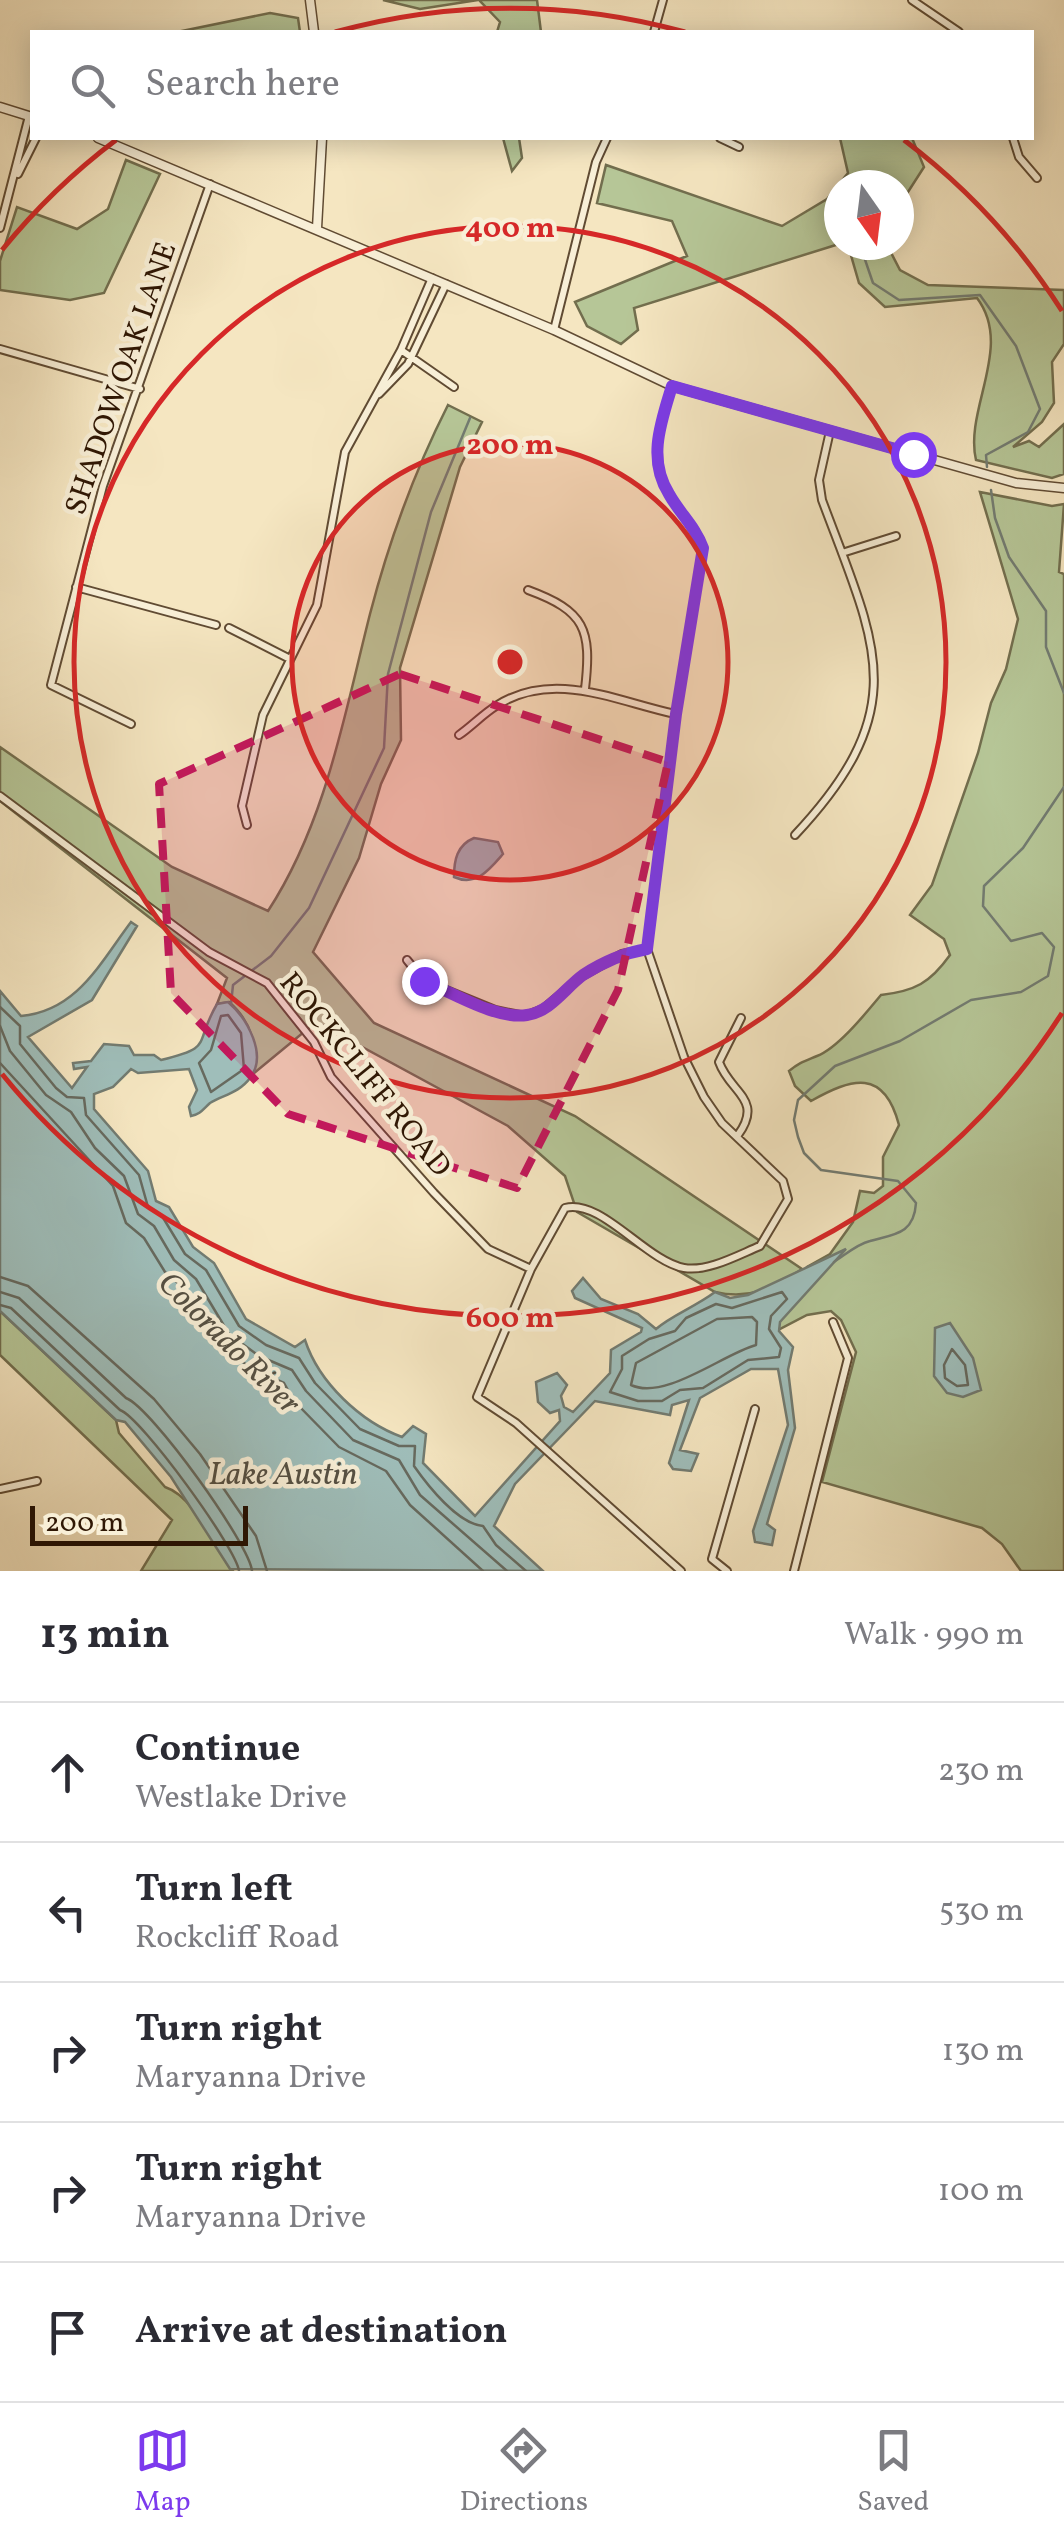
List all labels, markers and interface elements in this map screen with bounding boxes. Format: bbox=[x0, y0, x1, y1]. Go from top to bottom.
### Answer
search box bbox=[30, 30, 1034, 140]
icon: search bbox=[65, 58, 120, 113]
text: Search here bbox=[145, 59, 340, 112]
north arrow bbox=[824, 170, 914, 260]
text: 400 m bbox=[465, 208, 555, 250]
street label: SHADOW OAK LANE bbox=[55, 237, 188, 521]
text: 200 m bbox=[466, 425, 554, 467]
route start bbox=[891, 432, 937, 478]
centre of rings bbox=[492, 644, 528, 680]
route end bbox=[402, 959, 448, 1005]
street label: ROCKCLIFF ROAD bbox=[269, 964, 460, 1187]
water label: Colorado River bbox=[147, 1263, 310, 1426]
text: 600 m bbox=[466, 1298, 554, 1340]
water label: Lake Austin bbox=[209, 1454, 357, 1498]
scale bar bbox=[30, 1501, 248, 1546]
text: 200 m bbox=[45, 1504, 124, 1543]
text: 13 min bbox=[40, 1607, 170, 1666]
text: Walk · 990 m bbox=[844, 1614, 1024, 1658]
text: Continue bbox=[135, 1724, 300, 1777]
icon: ahead bbox=[40, 1745, 95, 1800]
text: 230 m bbox=[938, 1750, 1024, 1794]
text: Westlake Drive bbox=[135, 1777, 347, 1821]
text: Turn left bbox=[135, 1864, 292, 1917]
icon: left bbox=[40, 1885, 95, 1940]
text: 530 m bbox=[939, 1890, 1024, 1934]
text: Rockcliff Road bbox=[135, 1917, 340, 1961]
text: Turn right bbox=[135, 2004, 322, 2057]
icon: right bbox=[40, 2025, 95, 2080]
text: 130 m bbox=[942, 2030, 1024, 2074]
text: Maryanna Drive bbox=[135, 2057, 366, 2101]
text: Turn right bbox=[135, 2144, 322, 2197]
icon: right bbox=[40, 2165, 95, 2220]
text: 100 m bbox=[938, 2170, 1024, 2214]
text: Maryanna Drive bbox=[135, 2197, 366, 2241]
icon: arrive bbox=[40, 2305, 95, 2360]
text: Arrive at destination bbox=[135, 2306, 508, 2359]
tab: Map bbox=[135, 2423, 191, 2522]
tab: Directions bbox=[460, 2423, 588, 2522]
tab: Saved bbox=[857, 2423, 929, 2522]

